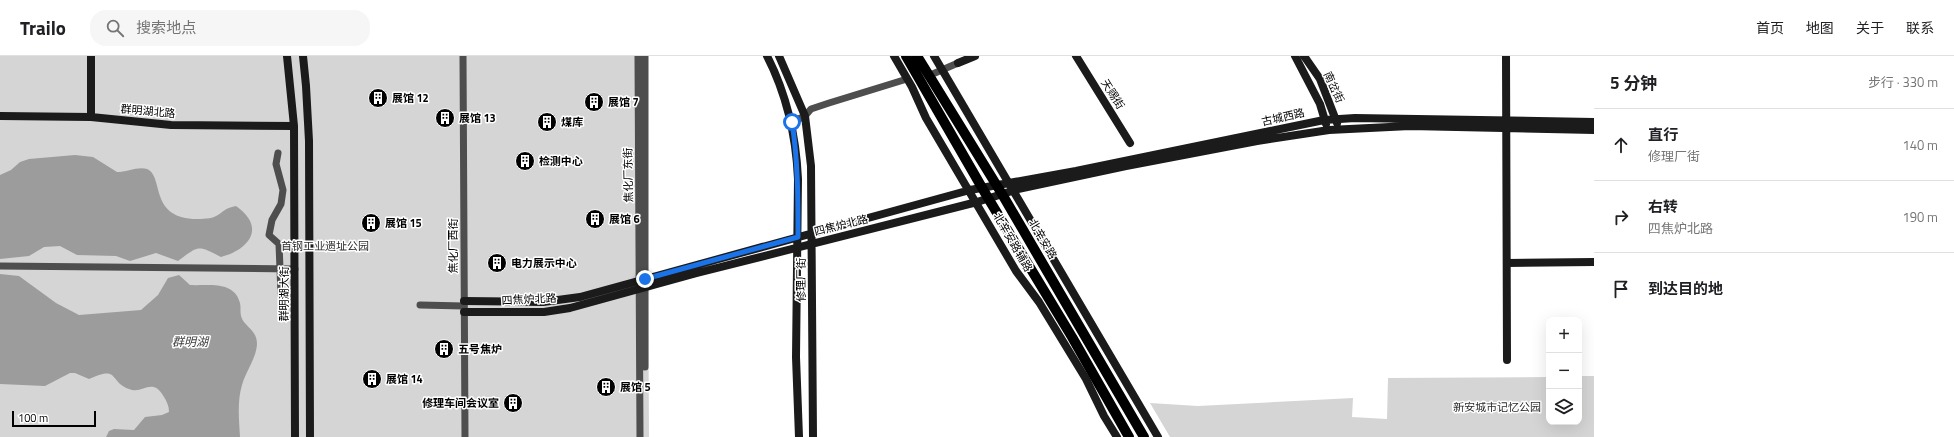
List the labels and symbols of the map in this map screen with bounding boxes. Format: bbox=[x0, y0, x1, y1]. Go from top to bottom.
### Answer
street label: 南岔街 bbox=[1320, 69, 1348, 105]
street label: 天赐街 bbox=[1097, 76, 1129, 112]
building icon: 展馆 12 bbox=[367, 87, 389, 109]
place label: 展馆 12 bbox=[392, 90, 429, 106]
building icon: 展馆 7 bbox=[583, 91, 605, 113]
place label: 展馆 7 bbox=[608, 94, 639, 110]
street label: 群明湖北路 bbox=[120, 101, 176, 121]
street label: 古城西路 bbox=[1260, 104, 1306, 130]
building icon: 展馆 13 bbox=[434, 107, 456, 129]
place label: 展馆 13 bbox=[459, 110, 496, 126]
building icon: 煤库 bbox=[536, 111, 558, 133]
route start bbox=[783, 113, 801, 131]
place label: 煤库 bbox=[561, 114, 583, 130]
street label: 焦化厂东街 bbox=[620, 147, 636, 203]
building icon: 检测中心 bbox=[514, 150, 536, 172]
place label: 检测中心 bbox=[539, 153, 583, 169]
building icon: 展馆 6 bbox=[584, 208, 606, 230]
street label: 北辛安路辅路 bbox=[990, 209, 1036, 275]
place label: 展馆 6 bbox=[609, 211, 640, 227]
street label: 四焦炉北路 bbox=[812, 211, 870, 239]
building icon: 展馆 15 bbox=[360, 212, 382, 234]
place label: 展馆 15 bbox=[385, 215, 422, 231]
street label: 北辛安路 bbox=[1025, 216, 1061, 262]
street label: 焦化厂西街 bbox=[445, 219, 461, 274]
park label: 首钢工业遗址公园 bbox=[281, 238, 369, 254]
building icon: 电力展示中心 bbox=[486, 252, 508, 274]
place label: 电力展示中心 bbox=[511, 255, 577, 271]
street label: 修理厂街 bbox=[793, 258, 809, 302]
street label: 群明湖大街 bbox=[276, 267, 292, 322]
route end bbox=[636, 270, 654, 288]
street label: 四焦炉北路 bbox=[501, 290, 557, 308]
water label: 群明湖 bbox=[172, 332, 210, 351]
building icon: 五号焦炉 bbox=[433, 338, 455, 360]
place label: 五号焦炉 bbox=[458, 341, 502, 357]
building icon: 展馆 14 bbox=[361, 368, 383, 390]
place label: 展馆 14 bbox=[386, 371, 423, 387]
building icon: 展馆 5 bbox=[595, 376, 617, 398]
place label: 展馆 5 bbox=[620, 379, 651, 395]
building icon: 修理车间会议室 bbox=[502, 392, 524, 414]
place label: 修理车间会议室 bbox=[422, 395, 499, 411]
park label: 新安城市记忆公园 bbox=[1453, 399, 1541, 415]
scale bar bbox=[12, 409, 96, 428]

